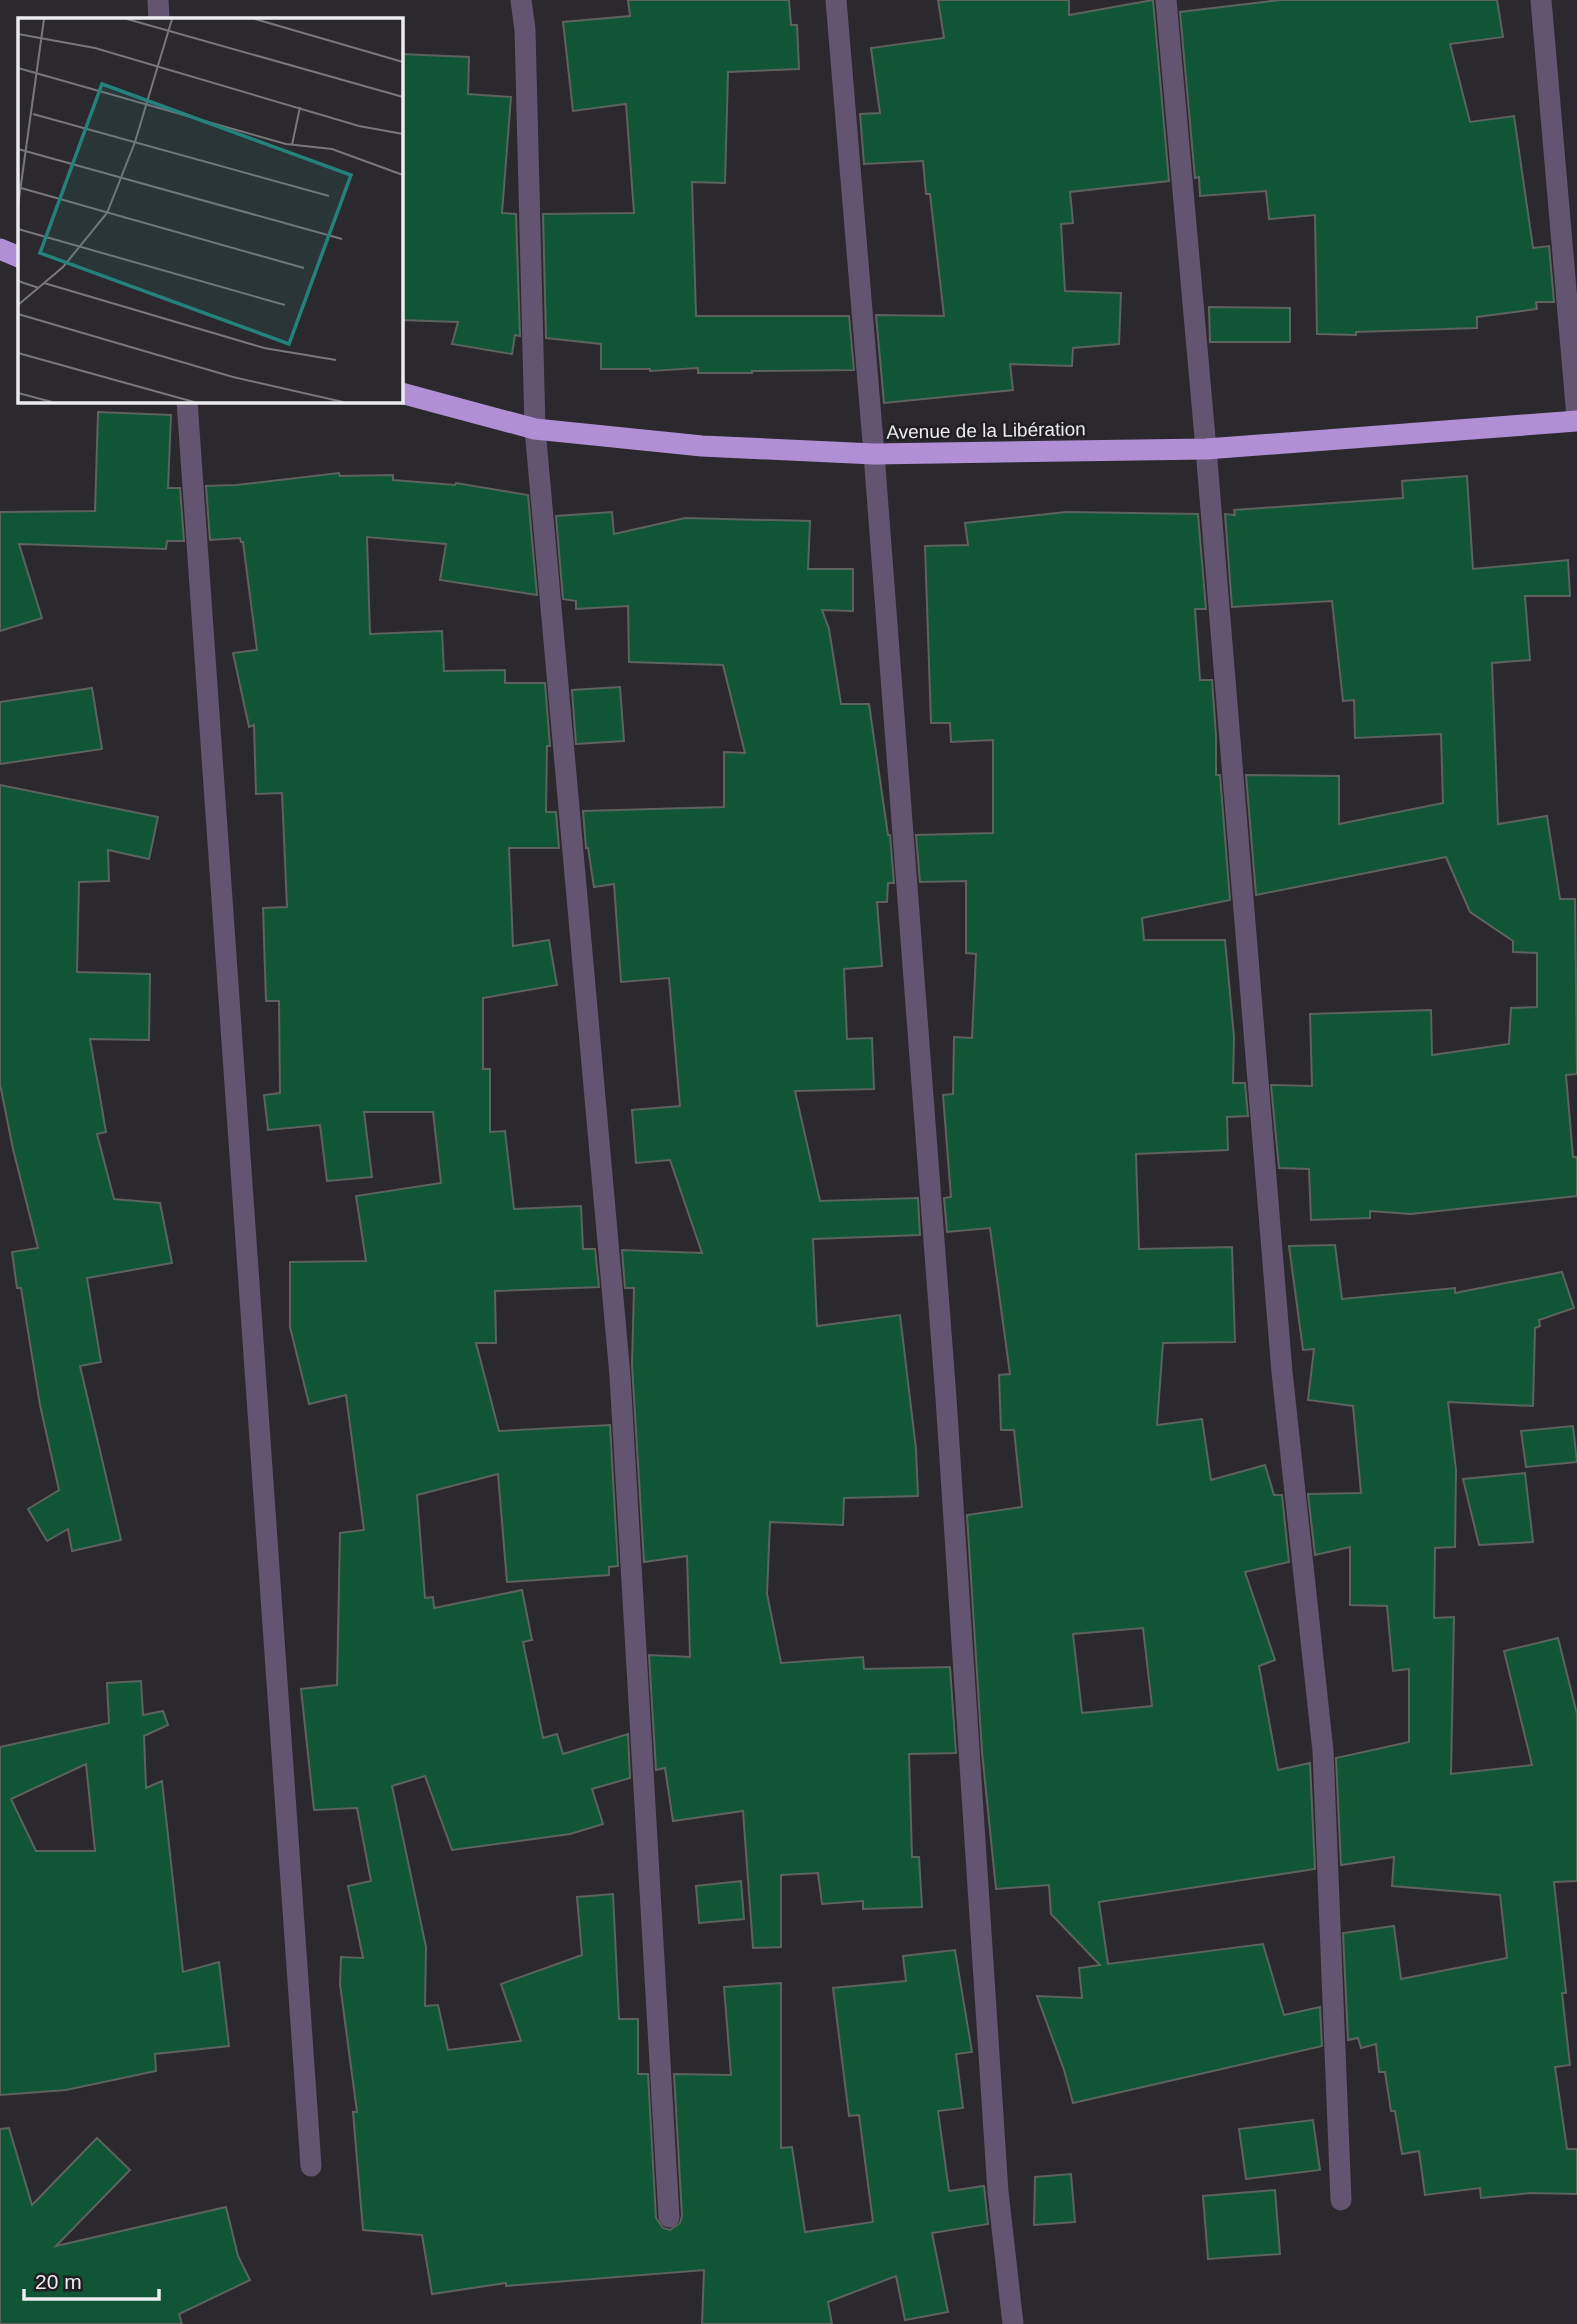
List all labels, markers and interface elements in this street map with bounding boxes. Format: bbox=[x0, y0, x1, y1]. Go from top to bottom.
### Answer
inset map bbox=[18, 18, 402, 402]
street label: Avenue de la Libération bbox=[886, 418, 1086, 443]
scale bar bbox=[24, 2258, 159, 2302]
text: 20 m bbox=[35, 2270, 82, 2293]

